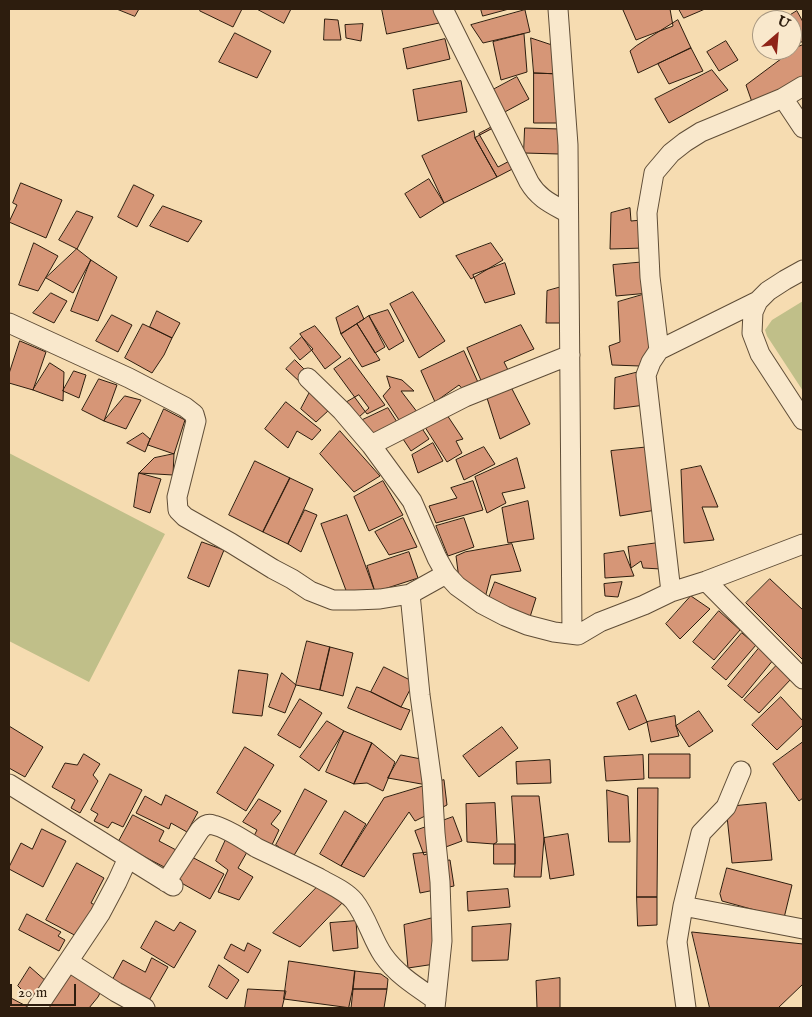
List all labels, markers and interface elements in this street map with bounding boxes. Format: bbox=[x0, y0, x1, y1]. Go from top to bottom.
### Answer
north arrow bbox=[752, 10, 802, 60]
text: U bbox=[774, 12, 793, 33]
scale bar bbox=[12, 974, 79, 1006]
text: 20 m bbox=[18, 983, 47, 1002]

